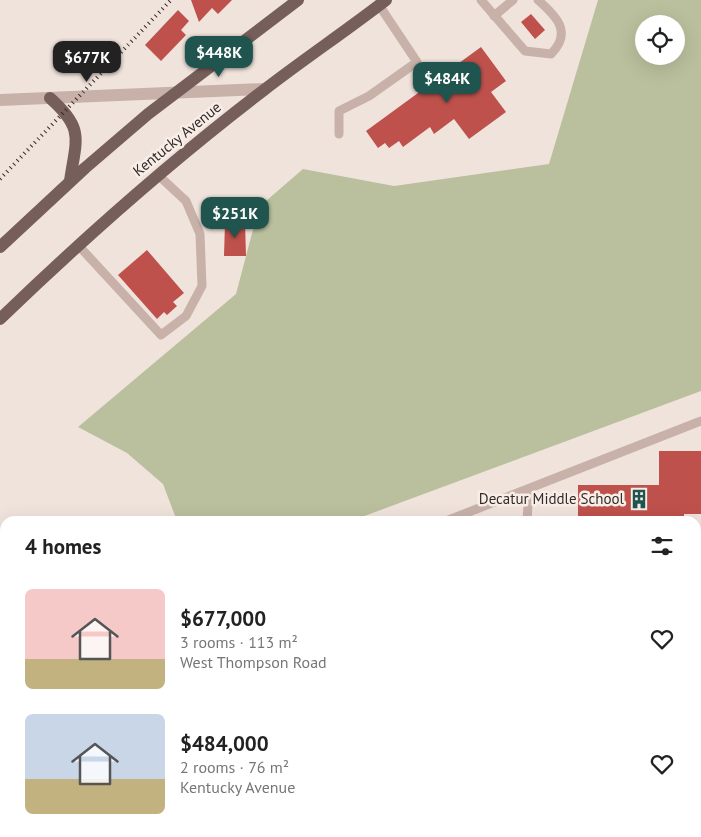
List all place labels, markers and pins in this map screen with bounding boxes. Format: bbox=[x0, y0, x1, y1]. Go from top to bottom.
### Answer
pin: $448K bbox=[184, 36, 254, 78]
pin: $677K bbox=[52, 41, 122, 83]
pin: $484K bbox=[412, 62, 482, 104]
pin: $251K bbox=[200, 196, 270, 239]
building icon: Decatur Middle School bbox=[628, 488, 650, 510]
place label: Decatur Middle School bbox=[479, 489, 625, 508]

